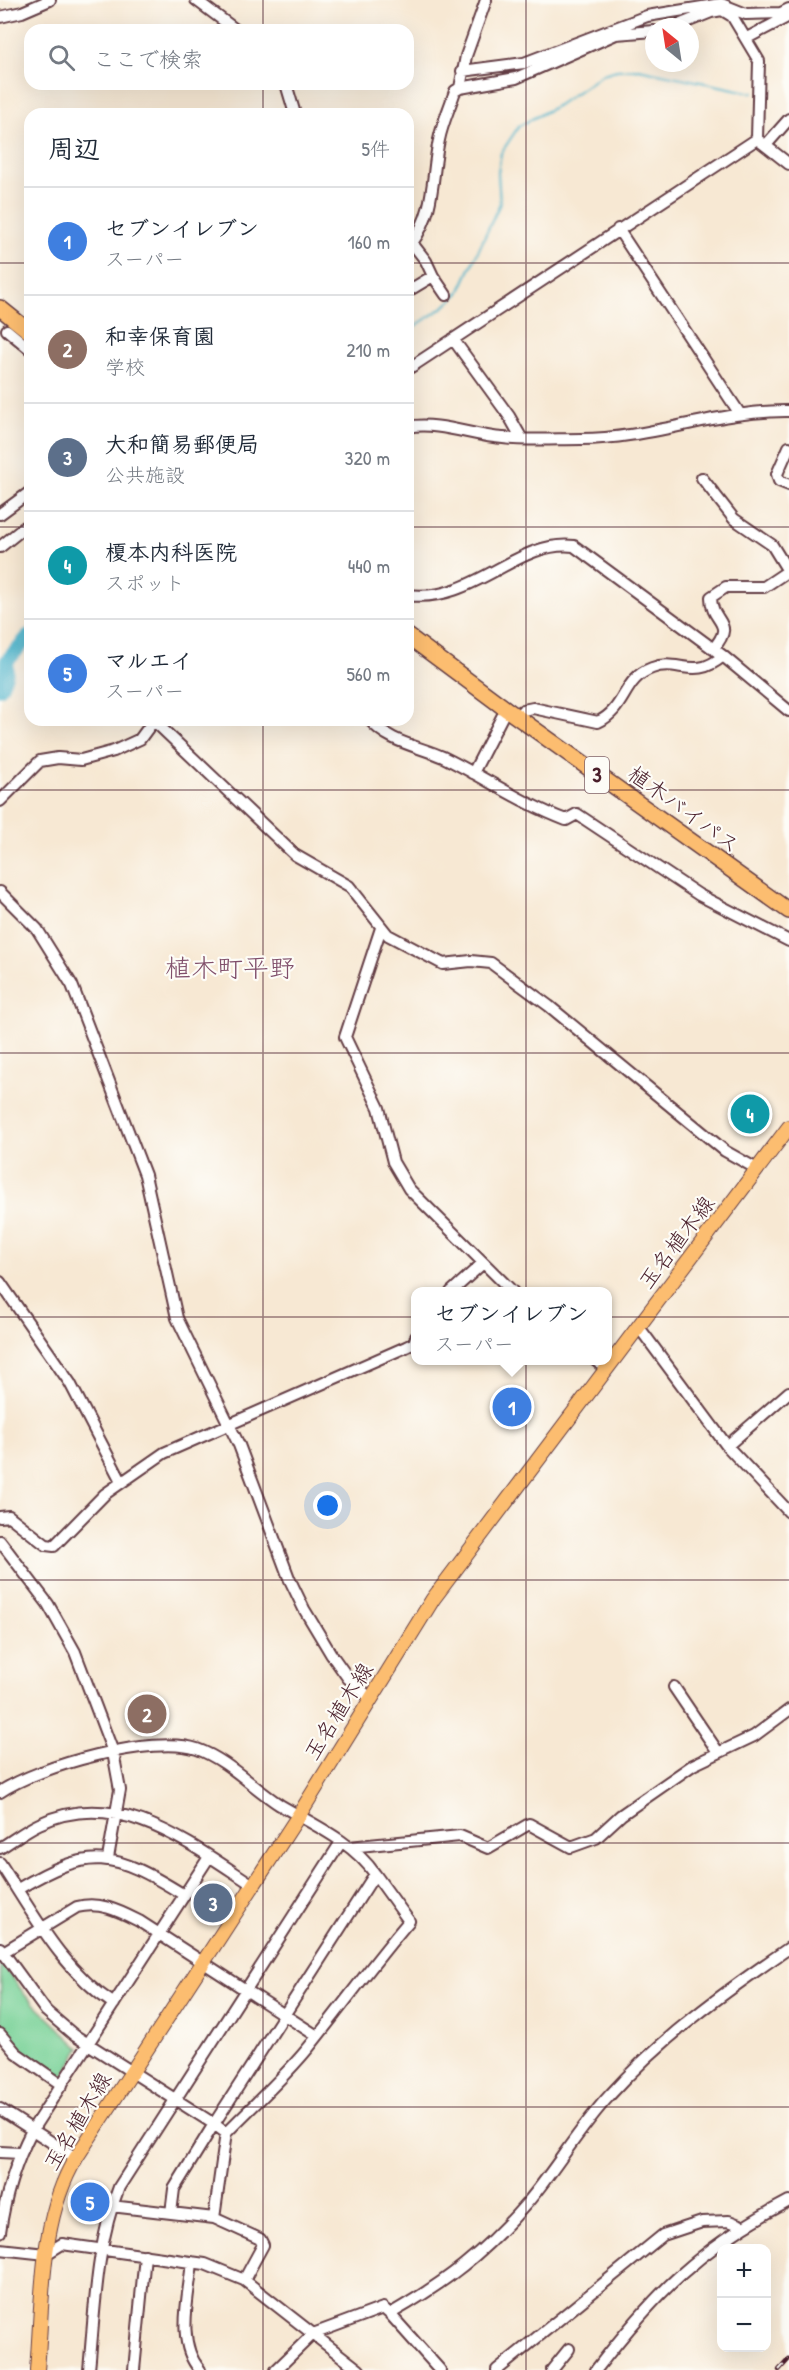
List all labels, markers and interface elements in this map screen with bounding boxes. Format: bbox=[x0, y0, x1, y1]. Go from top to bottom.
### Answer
north arrow bbox=[645, 18, 699, 72]
search box bbox=[24, 24, 414, 90]
icon: search bbox=[45, 41, 78, 74]
text: ここで検索 bbox=[93, 44, 203, 74]
text: 周辺 bbox=[48, 131, 100, 166]
text: 5件 bbox=[362, 135, 390, 162]
text: セブンイレブン bbox=[105, 213, 259, 243]
text: 1 bbox=[64, 228, 71, 255]
text: 160 m bbox=[348, 228, 390, 255]
text: スーパー bbox=[105, 245, 184, 272]
text: 和幸保育園 bbox=[105, 321, 215, 351]
text: 2 bbox=[63, 336, 72, 363]
text: 210 m bbox=[346, 336, 390, 363]
text: 学校 bbox=[105, 353, 145, 380]
text: 大和簡易郵便局 bbox=[105, 429, 259, 459]
text: 3 bbox=[63, 444, 72, 471]
text: 320 m bbox=[345, 444, 390, 471]
text: 公共施設 bbox=[105, 461, 185, 488]
text: 榎本内科医院 bbox=[105, 537, 237, 567]
text: 4 bbox=[64, 552, 71, 579]
text: 440 m bbox=[348, 552, 390, 579]
text: スポット bbox=[105, 569, 185, 596]
text: マルエイ bbox=[105, 645, 193, 675]
text: 5 bbox=[63, 660, 72, 687]
text: 560 m bbox=[346, 660, 390, 687]
text: スーパー bbox=[105, 677, 184, 704]
road number: 3 bbox=[585, 757, 609, 793]
street label: 植木バイパス bbox=[622, 758, 746, 860]
district label: 植木町平野 bbox=[165, 950, 295, 985]
pin: 4 bbox=[730, 1092, 770, 1136]
street label: 玉名植木線 bbox=[631, 1189, 721, 1295]
popup bbox=[411, 1287, 612, 1365]
text: セブンイレブン bbox=[434, 1298, 589, 1328]
text: スーパー bbox=[434, 1330, 514, 1357]
pin: 1 bbox=[492, 1384, 532, 1430]
your location bbox=[313, 1491, 342, 1520]
street label: 玉名植木線 bbox=[296, 1656, 380, 1766]
pin: 2 bbox=[128, 1692, 166, 1736]
pin: 3 bbox=[194, 1880, 232, 1926]
street label: 玉名植木線 bbox=[36, 2066, 118, 2176]
pin: 5 bbox=[70, 2180, 110, 2224]
map controls bbox=[717, 2244, 771, 2352]
button: + bbox=[717, 2244, 771, 2298]
button: − bbox=[717, 2298, 771, 2352]

